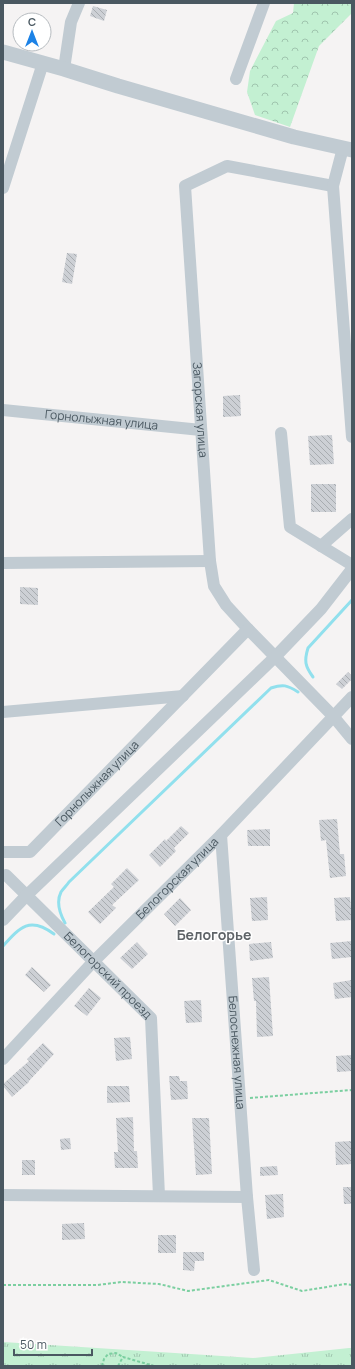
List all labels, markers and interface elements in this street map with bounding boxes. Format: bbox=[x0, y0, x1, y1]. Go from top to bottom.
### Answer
north arrow bbox=[12, 12, 52, 52]
text: С bbox=[28, 14, 36, 29]
street label: Загорская улица bbox=[189, 361, 212, 458]
street label: Горнолыжная улица bbox=[44, 405, 159, 434]
street label: Горнолыжная улица bbox=[51, 736, 143, 830]
street label: Белогорская улица bbox=[132, 833, 222, 923]
district label: Белогорье bbox=[177, 925, 251, 944]
street label: Белогорский проезд bbox=[60, 928, 156, 1022]
street label: Белоснежная улица bbox=[225, 995, 250, 1110]
scale bar bbox=[14, 1331, 92, 1357]
text: 50 m bbox=[20, 1336, 47, 1353]

